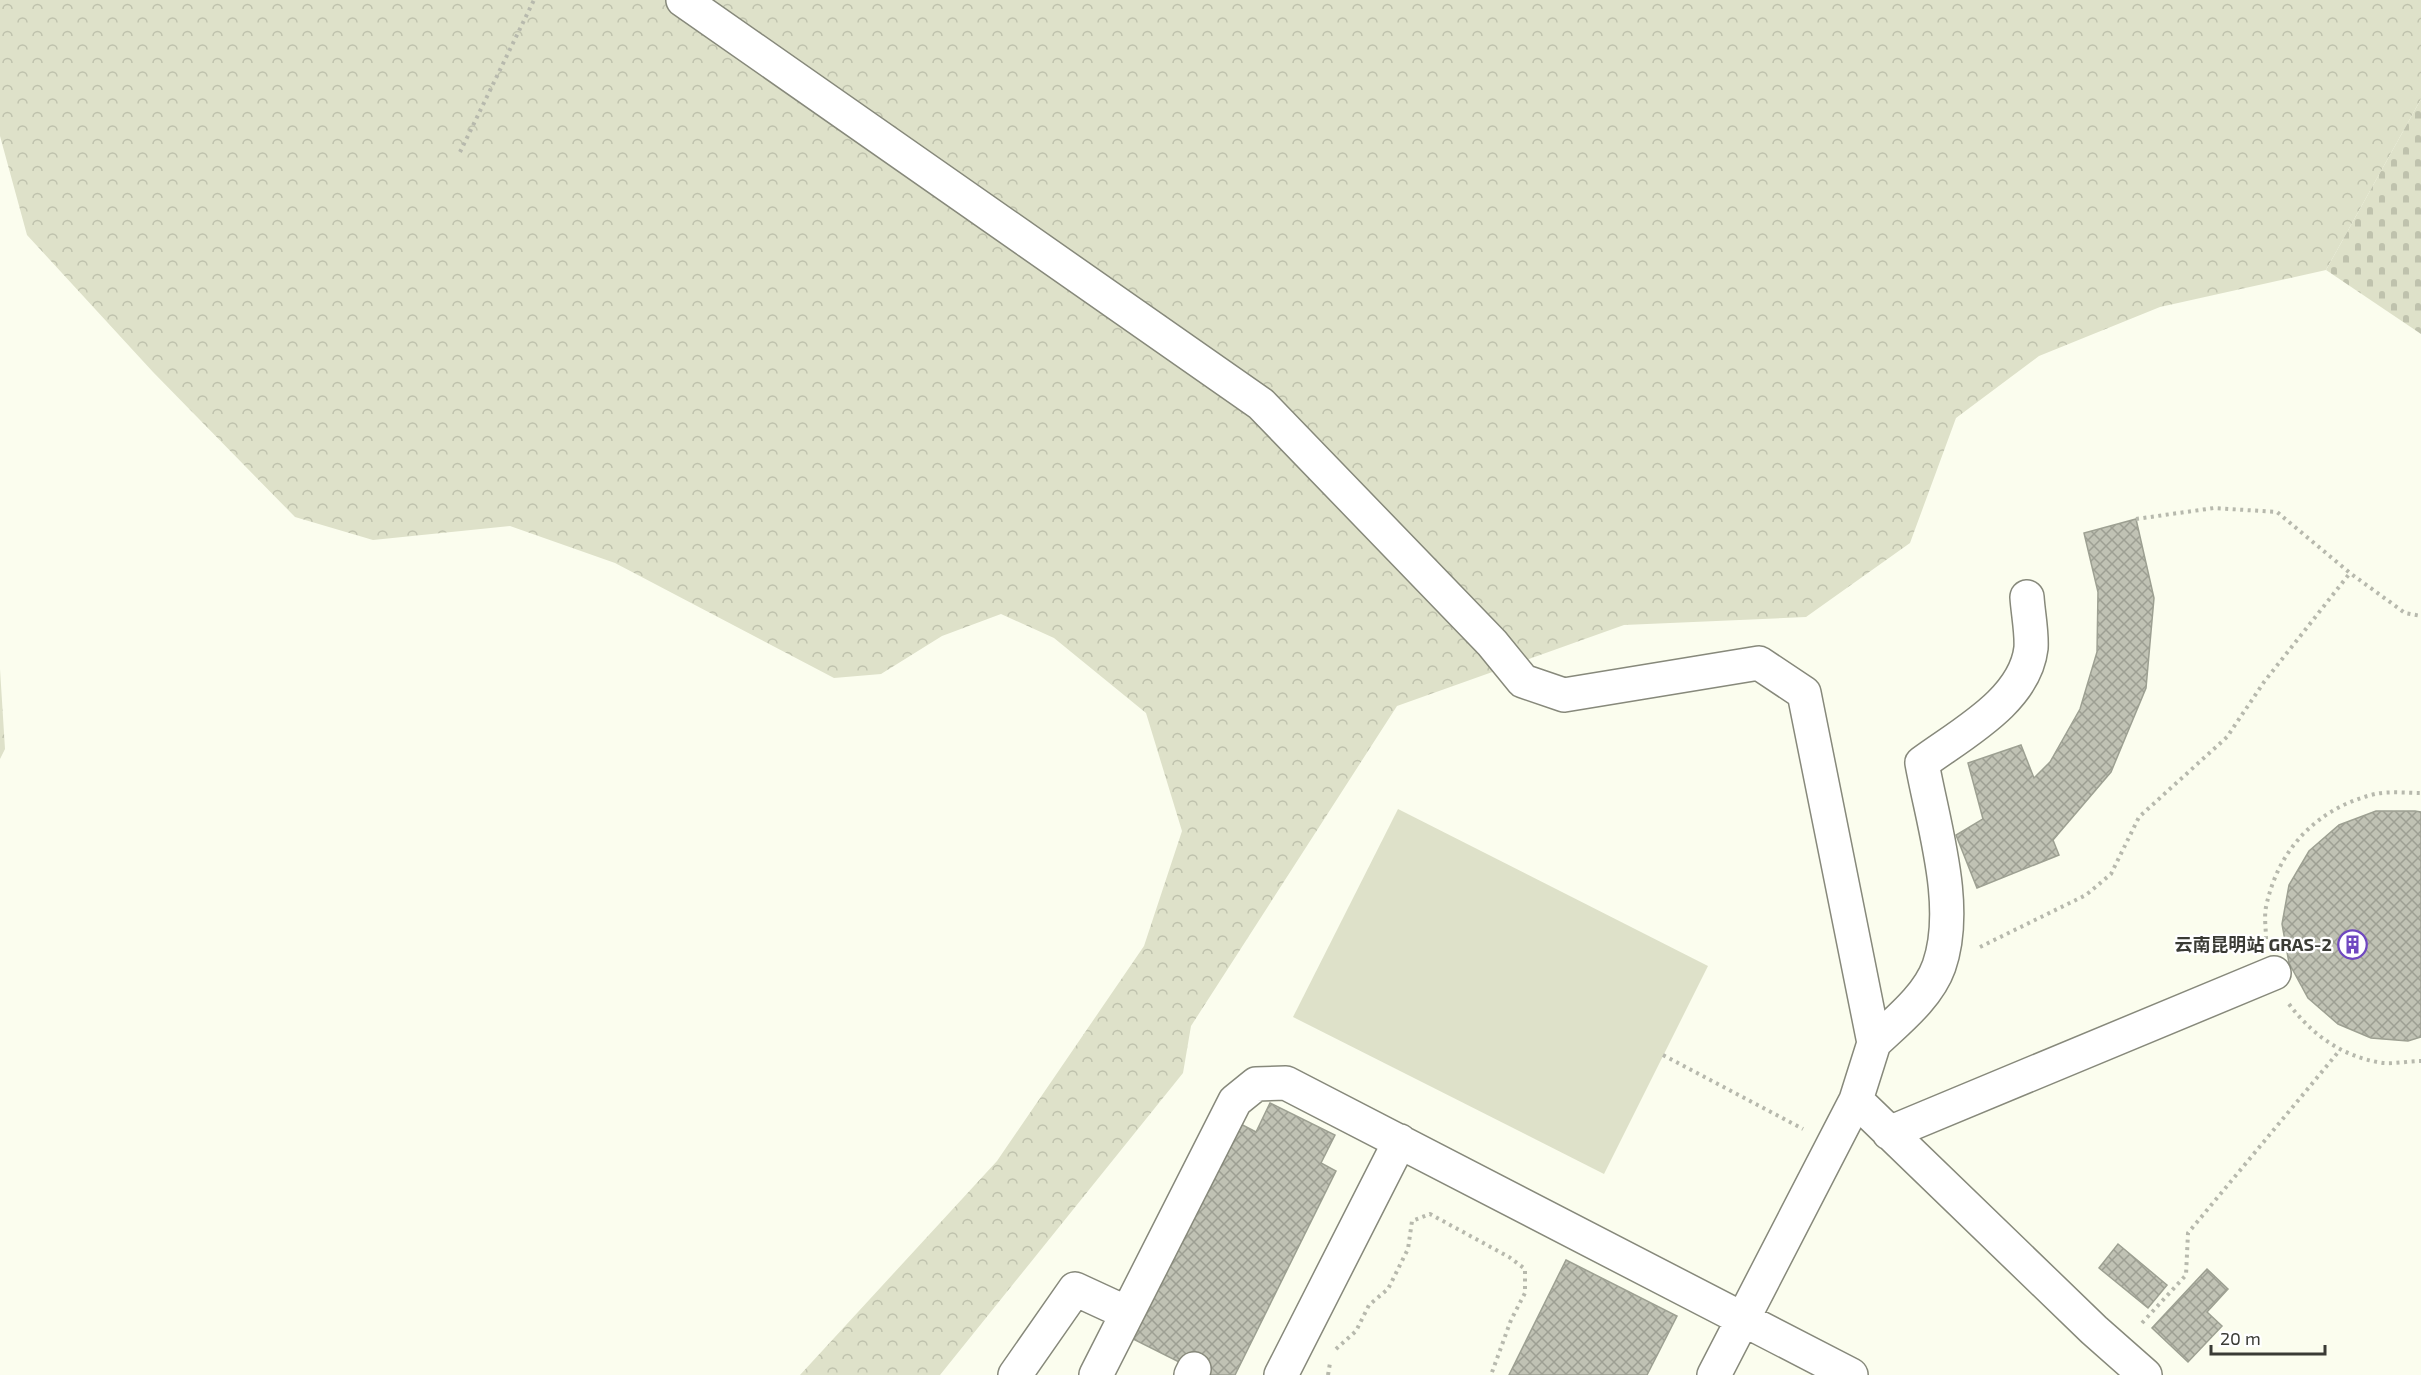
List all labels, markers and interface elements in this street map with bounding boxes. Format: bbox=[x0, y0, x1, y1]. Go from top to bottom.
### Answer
building icon: 云南昆明站 GRAS-2 bbox=[2337, 928, 2369, 960]
place label: 云南昆明站 GRAS-2 bbox=[2175, 933, 2332, 955]
scale bar bbox=[2211, 1318, 2325, 1356]
text: 20 m bbox=[2220, 1327, 2261, 1349]

